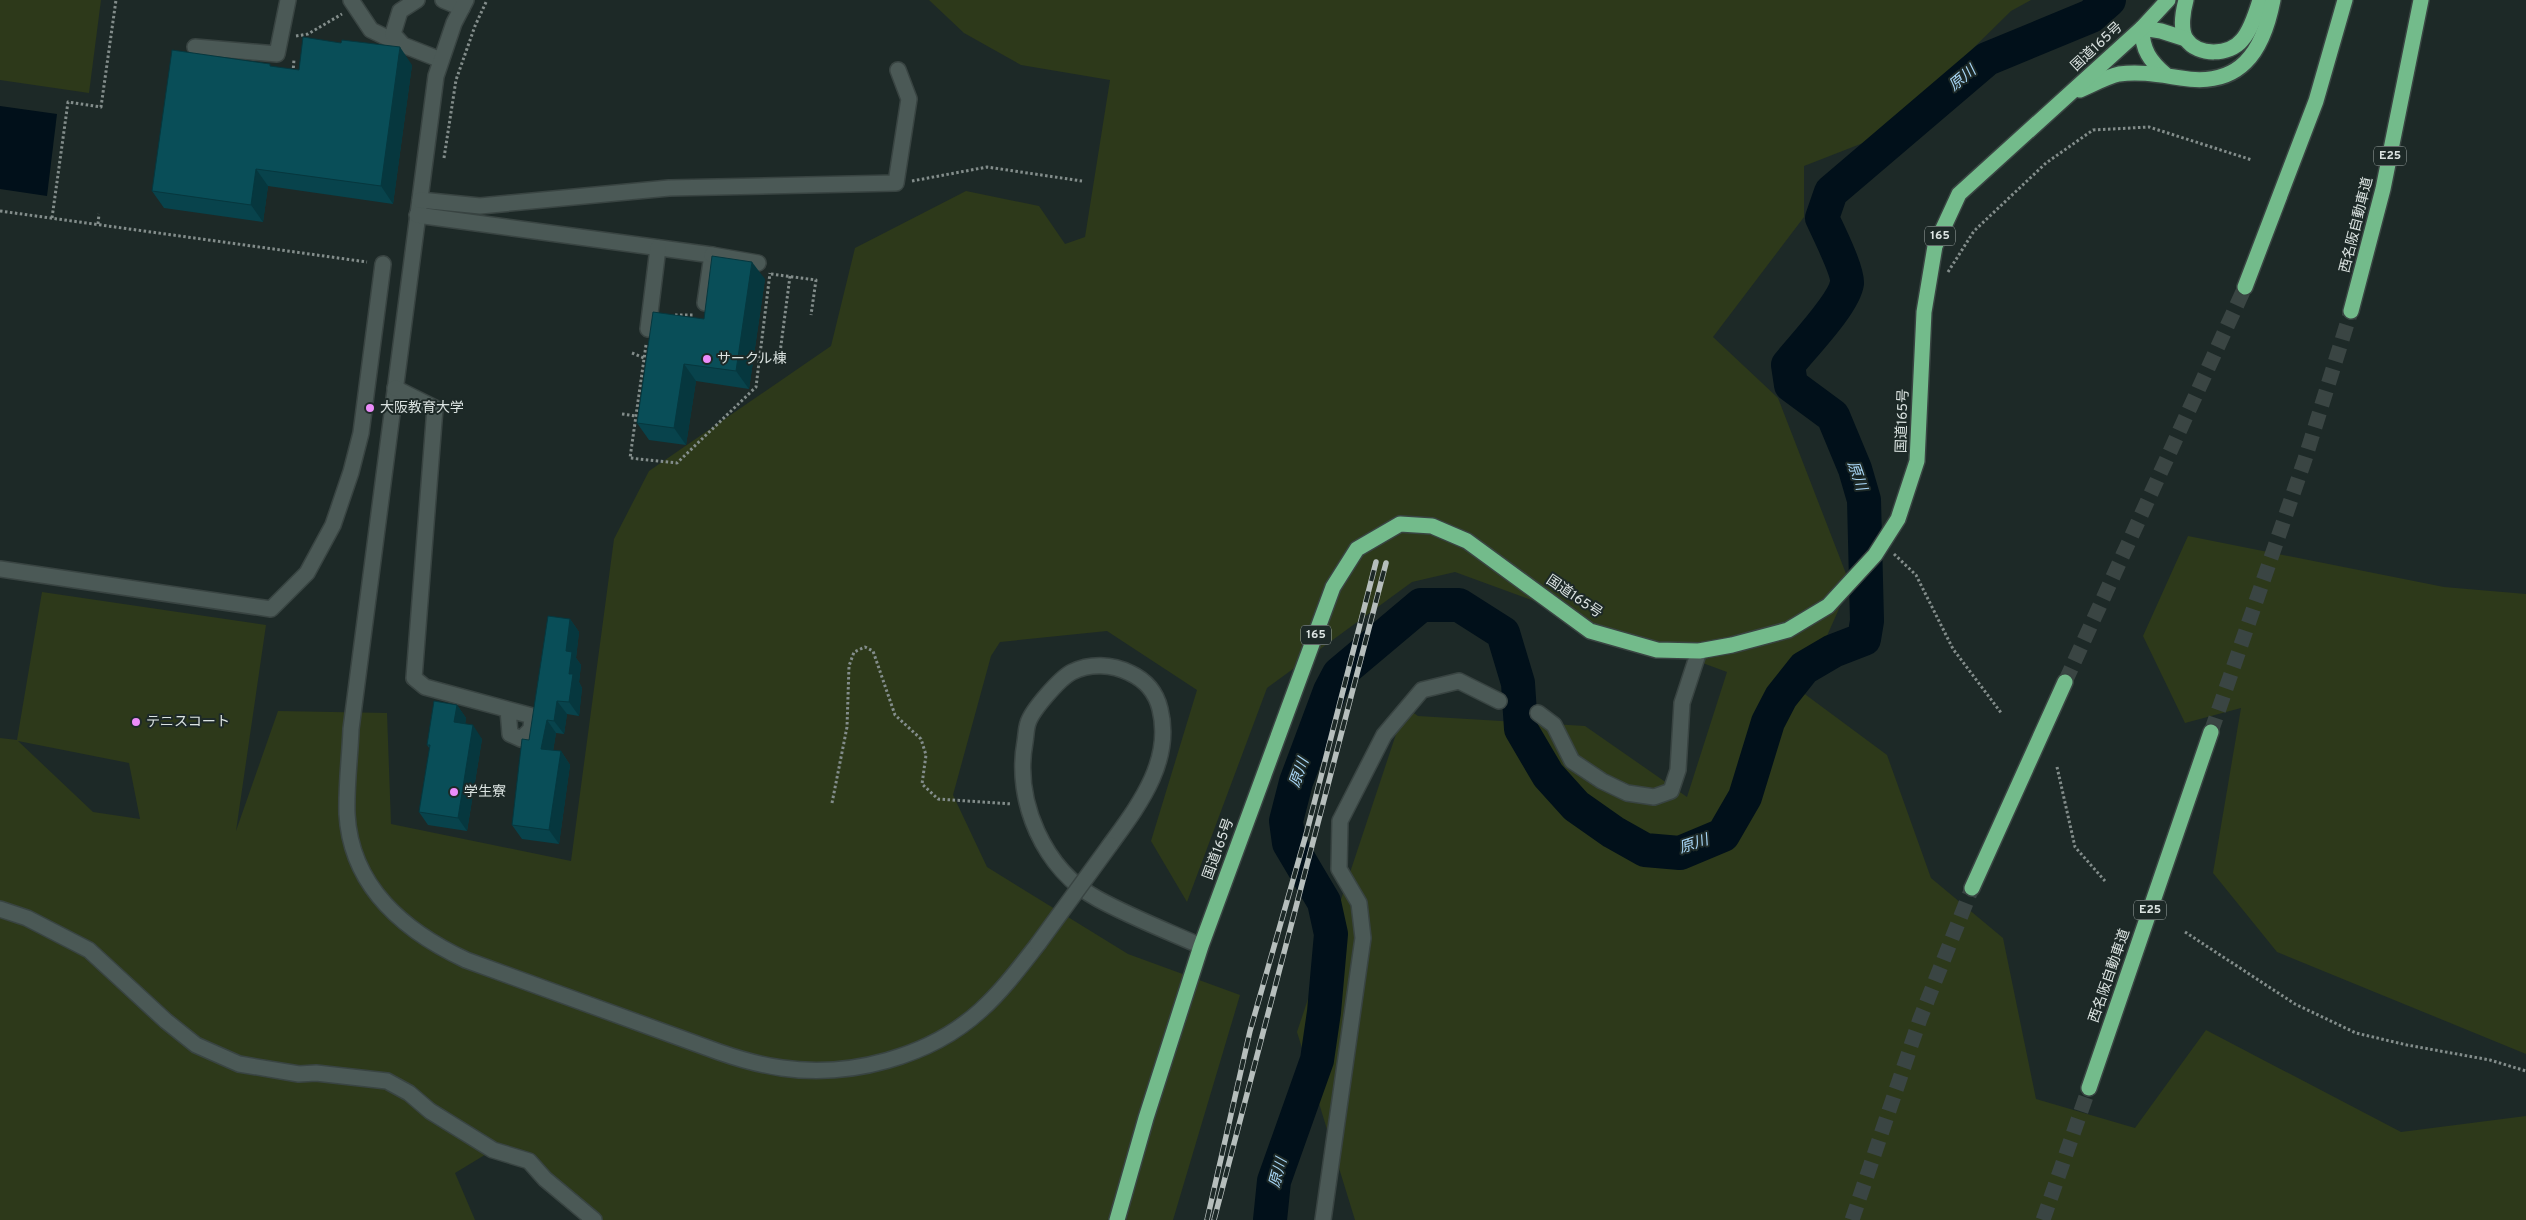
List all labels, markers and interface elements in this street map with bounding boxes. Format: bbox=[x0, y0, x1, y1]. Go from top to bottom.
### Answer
street label: 国道165号 bbox=[2068, 19, 2126, 75]
water label: 原川 bbox=[1945, 61, 1982, 96]
road number: E25 bbox=[2374, 146, 2406, 166]
street label: 西名阪自動車道 bbox=[2337, 175, 2377, 275]
road number: 165 bbox=[1925, 227, 1955, 246]
place label: サークル棟 bbox=[717, 350, 787, 368]
marker: サークル棟 bbox=[701, 353, 713, 365]
street label: 国道165号 bbox=[1893, 389, 1913, 453]
place label: 大阪教育大学 bbox=[380, 400, 464, 417]
marker: 大阪教育大学 bbox=[364, 402, 376, 414]
water label: 原川 bbox=[1842, 459, 1871, 495]
street label: 国道165号 bbox=[1543, 572, 1605, 622]
road number: 165 bbox=[1301, 626, 1331, 644]
place label: テニスコート bbox=[146, 714, 230, 731]
marker: テニスコート bbox=[130, 716, 142, 728]
water label: 原川 bbox=[1286, 754, 1315, 790]
place label: 学生寮 bbox=[464, 784, 506, 801]
marker: 学生寮 bbox=[448, 786, 460, 798]
street label: 国道165号 bbox=[1200, 816, 1238, 882]
water label: 原川 bbox=[1677, 831, 1713, 859]
road number: E25 bbox=[2134, 900, 2166, 920]
street label: 西名阪自動車道 bbox=[2086, 927, 2134, 1025]
water label: 原川 bbox=[1266, 1154, 1293, 1190]

